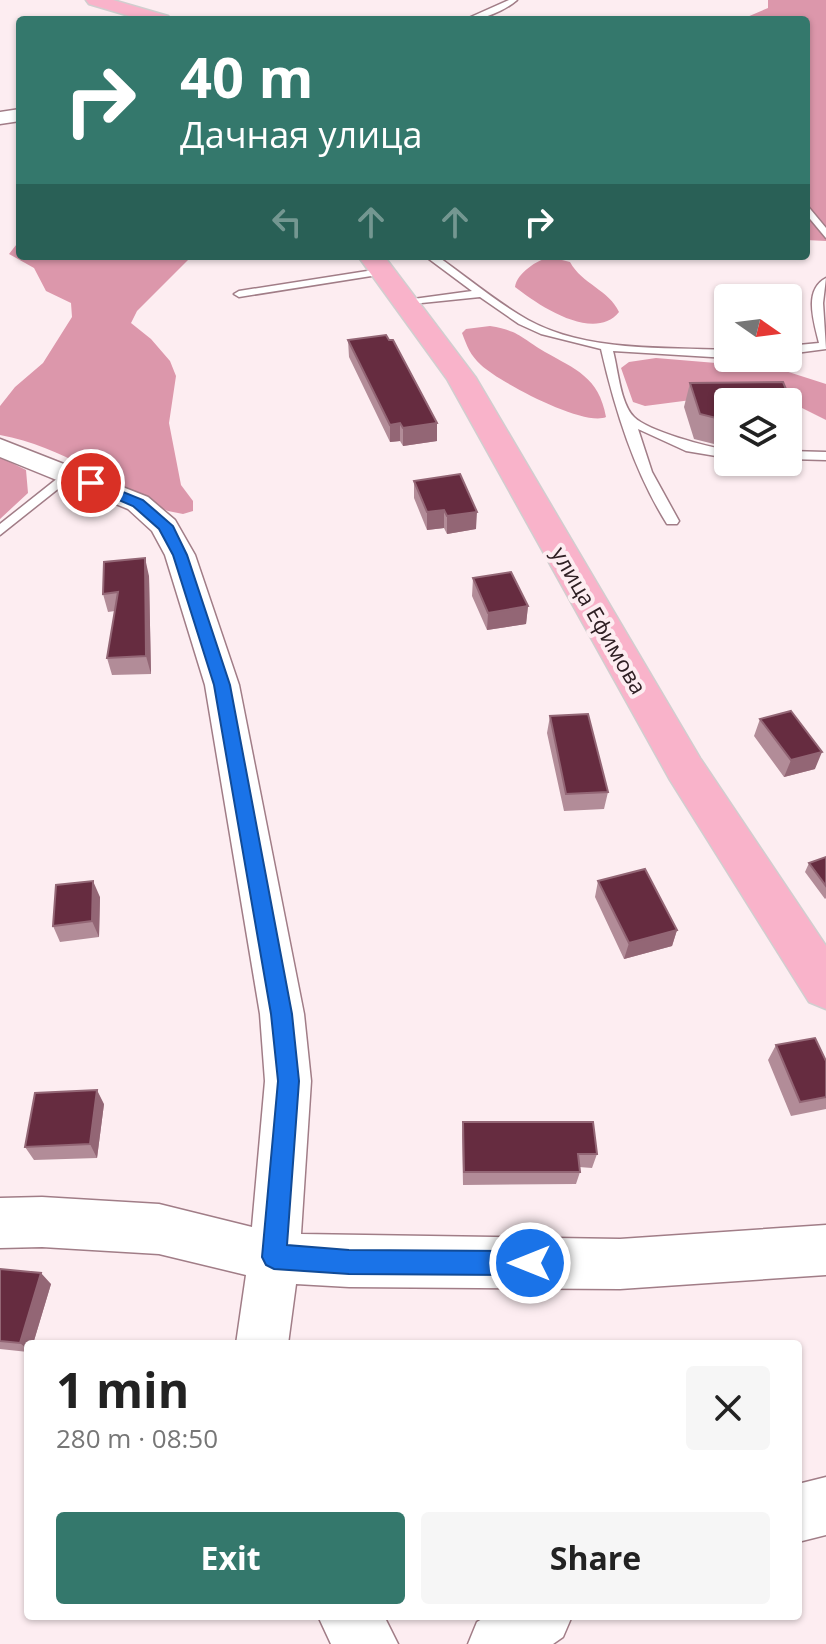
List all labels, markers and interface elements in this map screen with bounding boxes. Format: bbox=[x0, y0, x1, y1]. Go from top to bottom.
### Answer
text: 40 m bbox=[180, 38, 314, 114]
icon: right bbox=[48, 48, 152, 152]
text: Дачная улица bbox=[180, 110, 423, 159]
icon: left bbox=[265, 200, 309, 244]
icon: ahead bbox=[349, 200, 393, 244]
icon: ahead bbox=[433, 200, 477, 244]
icon: right bbox=[517, 200, 561, 244]
north arrow bbox=[714, 284, 802, 372]
map controls bbox=[714, 284, 802, 476]
button: layers bbox=[714, 388, 802, 476]
pin bbox=[57, 449, 125, 517]
icon: arrive bbox=[69, 461, 113, 505]
street label: улица Ефимова bbox=[546, 541, 654, 699]
position arrow bbox=[488, 1221, 572, 1305]
text: 1 min bbox=[56, 1357, 189, 1422]
button: close bbox=[686, 1366, 770, 1450]
text: 280 m · 08:50 bbox=[56, 1420, 218, 1456]
button: Exit bbox=[56, 1512, 405, 1604]
button: Share bbox=[421, 1512, 770, 1604]

